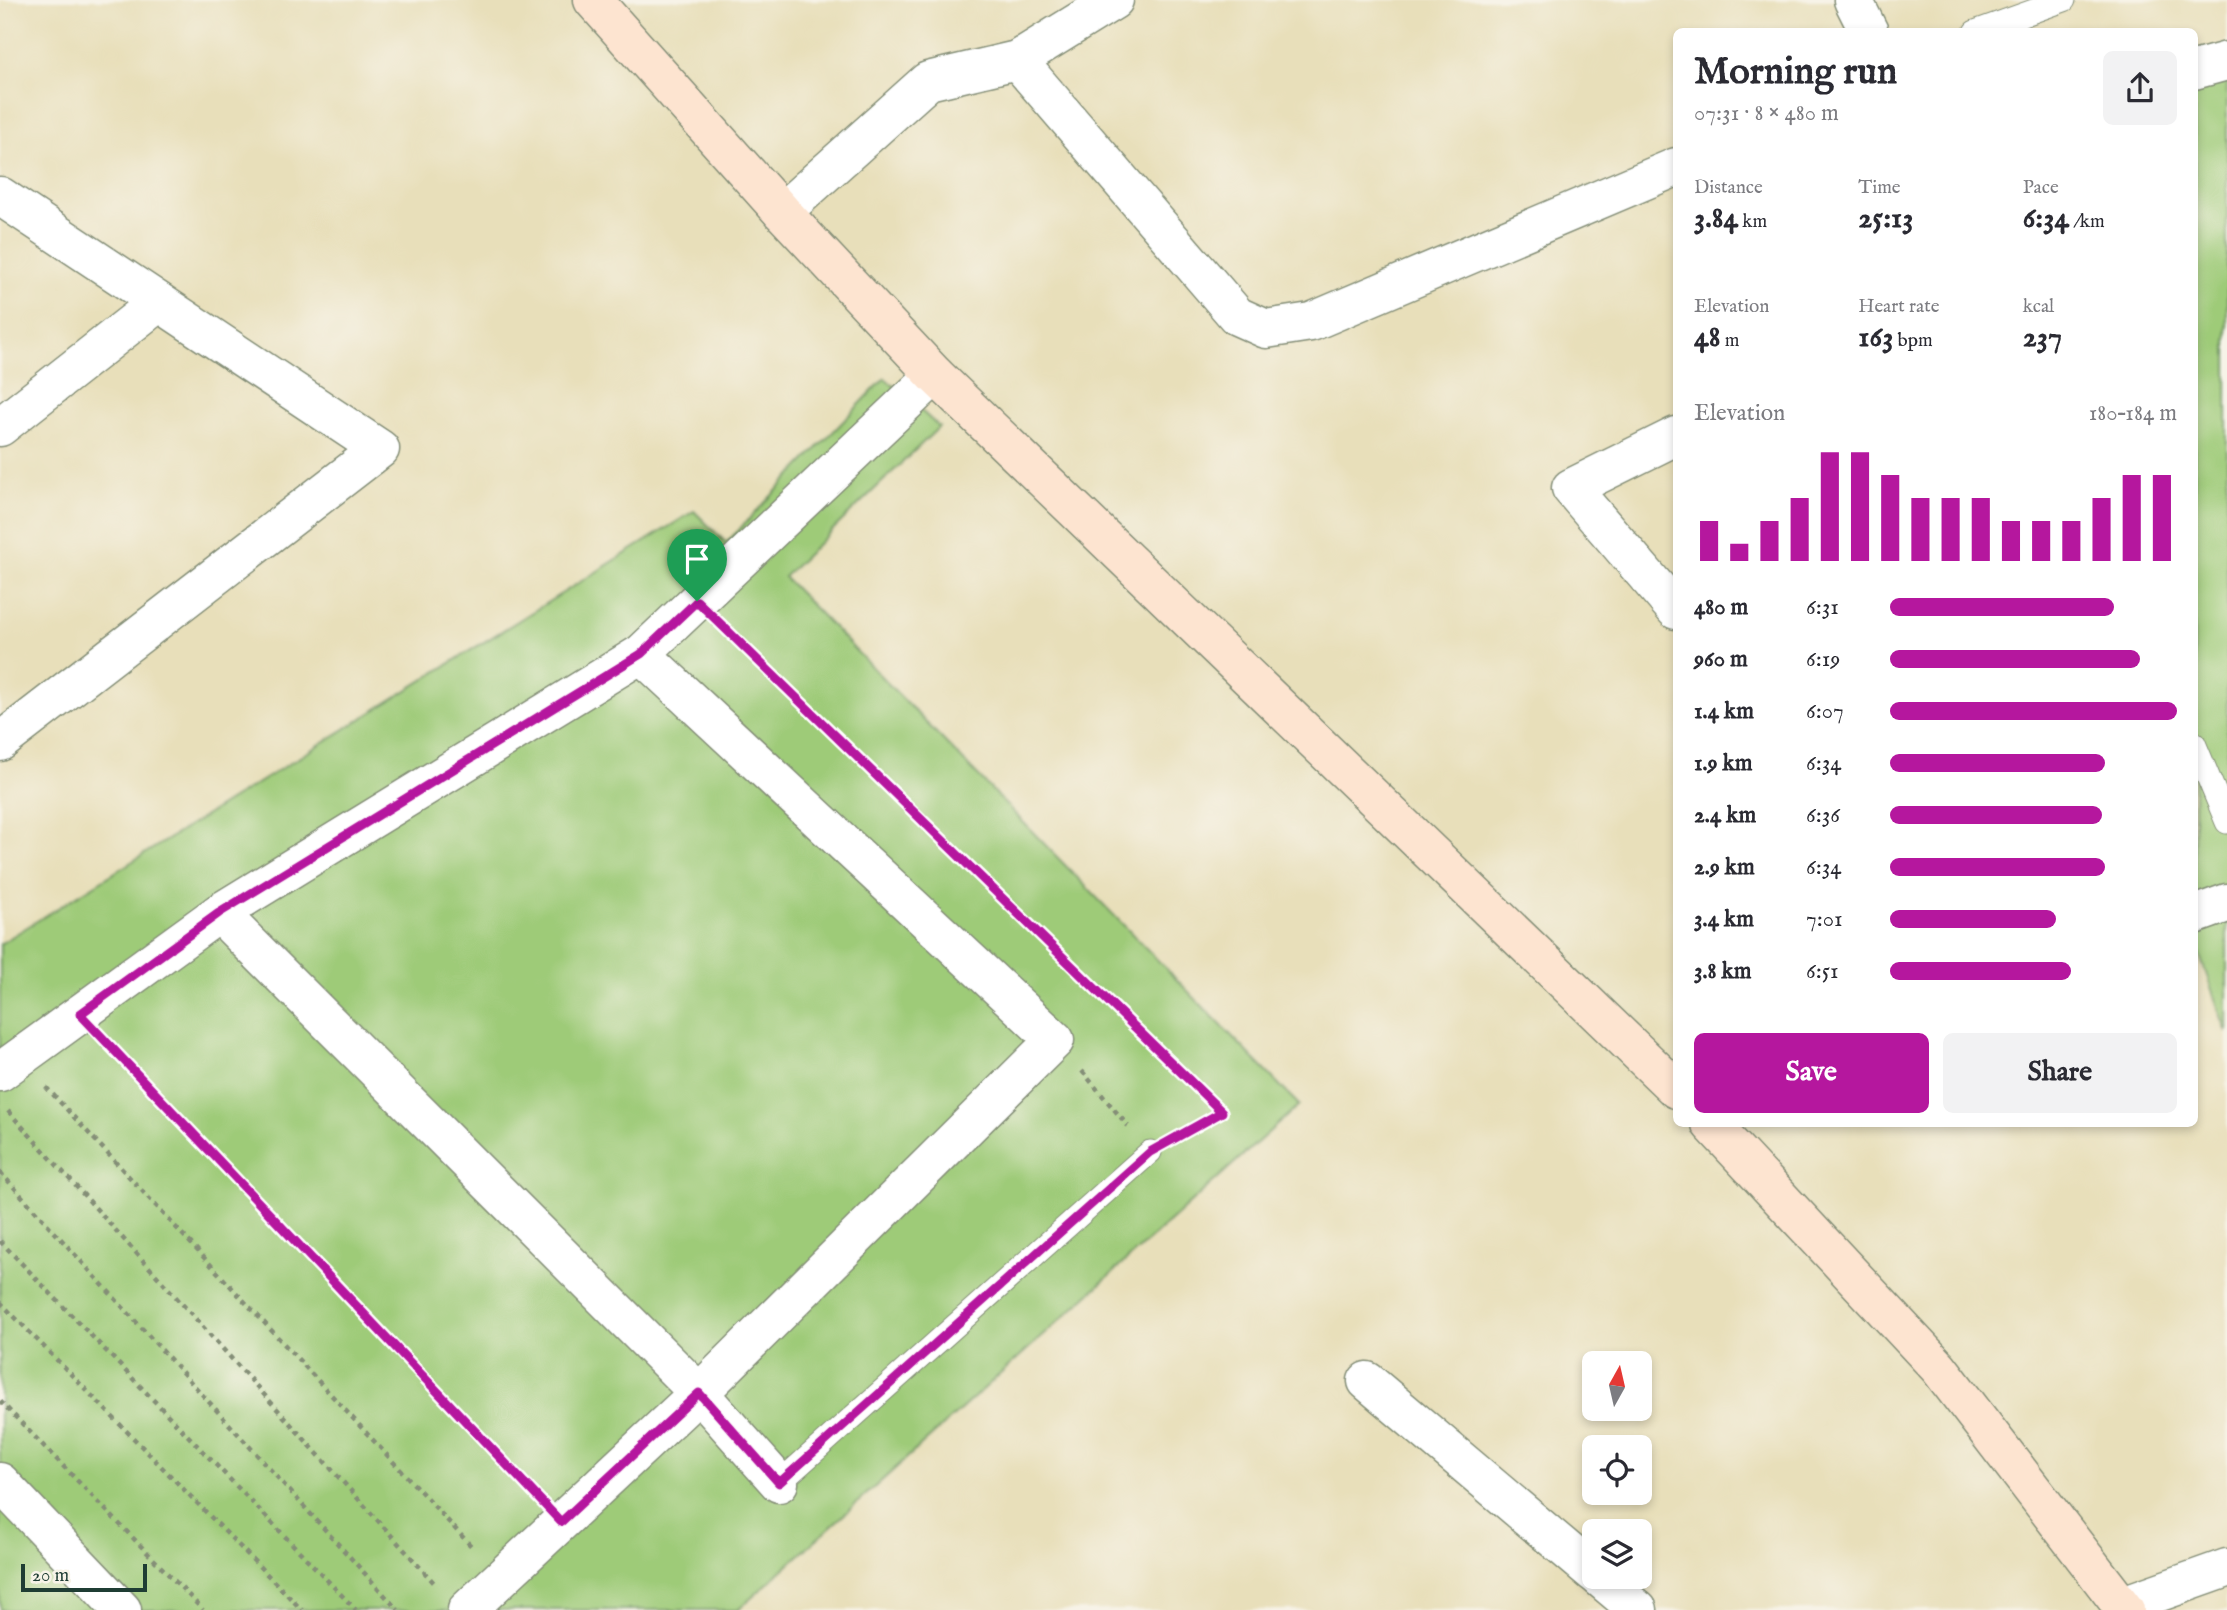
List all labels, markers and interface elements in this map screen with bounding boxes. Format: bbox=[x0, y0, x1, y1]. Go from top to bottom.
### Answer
text: Morning run bbox=[1694, 49, 1897, 97]
button: share bbox=[2103, 51, 2177, 125]
text: 07:31 · 8 × 480 m bbox=[1694, 99, 1839, 128]
text: Distance bbox=[1694, 176, 1763, 200]
text: Time bbox=[1858, 176, 1901, 200]
text: Pace bbox=[2023, 176, 2059, 200]
text: 3.84 bbox=[1694, 200, 1738, 238]
text: 25:13 bbox=[1858, 200, 1913, 238]
text: 6:34 bbox=[2023, 200, 2069, 238]
text: km bbox=[1738, 210, 1767, 234]
text: /km bbox=[2069, 210, 2105, 234]
text: Elevation bbox=[1694, 295, 1769, 319]
text: Heart rate bbox=[1858, 295, 1939, 319]
text: kcal bbox=[2023, 295, 2054, 319]
text: 48 bbox=[1694, 319, 1720, 357]
text: 163 bbox=[1858, 319, 1893, 357]
text: 237 bbox=[2023, 319, 2062, 357]
text: m bbox=[1720, 329, 1739, 353]
text: bpm bbox=[1893, 329, 1933, 353]
text: Elevation bbox=[1694, 399, 1785, 428]
text: 180–184 m bbox=[2089, 399, 2177, 428]
pin bbox=[667, 529, 727, 601]
icon: arrive bbox=[678, 540, 716, 578]
text: 480 m bbox=[1694, 593, 1748, 622]
text: 6:31 bbox=[1806, 593, 1839, 622]
text: 960 m bbox=[1694, 645, 1748, 674]
text: 6:19 bbox=[1806, 645, 1840, 674]
text: 1.4 km bbox=[1694, 697, 1754, 726]
text: 6:07 bbox=[1806, 697, 1844, 726]
text: 1.9 km bbox=[1694, 749, 1753, 778]
text: 6:34 bbox=[1806, 749, 1842, 778]
text: 2.4 km bbox=[1694, 801, 1756, 830]
text: 6:36 bbox=[1806, 801, 1840, 830]
text: 2.9 km bbox=[1694, 853, 1755, 882]
text: 6:34 bbox=[1806, 853, 1842, 882]
text: 3.4 km bbox=[1694, 905, 1754, 934]
text: 7:01 bbox=[1806, 905, 1843, 934]
text: 3.8 km bbox=[1694, 957, 1752, 986]
text: 6:51 bbox=[1806, 957, 1839, 986]
button: Save bbox=[1694, 1033, 1929, 1113]
button: Share bbox=[1943, 1033, 2177, 1113]
north arrow bbox=[1582, 1351, 1652, 1421]
map controls bbox=[1582, 1351, 1652, 1589]
button: locate bbox=[1582, 1435, 1652, 1505]
button: layers bbox=[1582, 1519, 1652, 1589]
scale bar bbox=[21, 1561, 147, 1593]
text: 20 m bbox=[32, 1564, 69, 1588]

